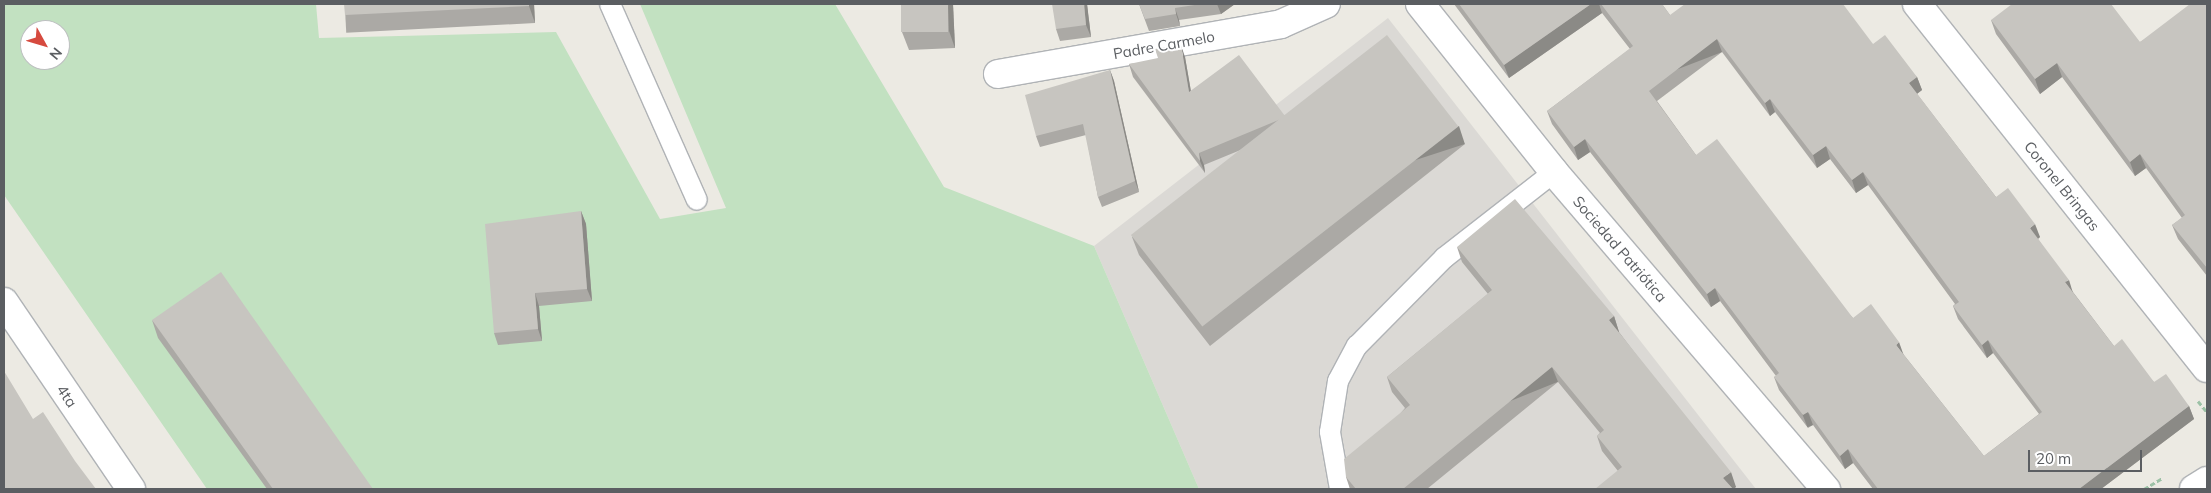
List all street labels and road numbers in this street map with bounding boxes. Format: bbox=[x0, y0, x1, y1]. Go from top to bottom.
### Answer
street label: Padre Carmelo bbox=[1112, 27, 1216, 63]
street label: Coronel Bringas bbox=[2020, 138, 2104, 234]
street label: Sociedad Patriótica bbox=[1569, 192, 1671, 306]
street label: 4ta bbox=[53, 381, 81, 411]

